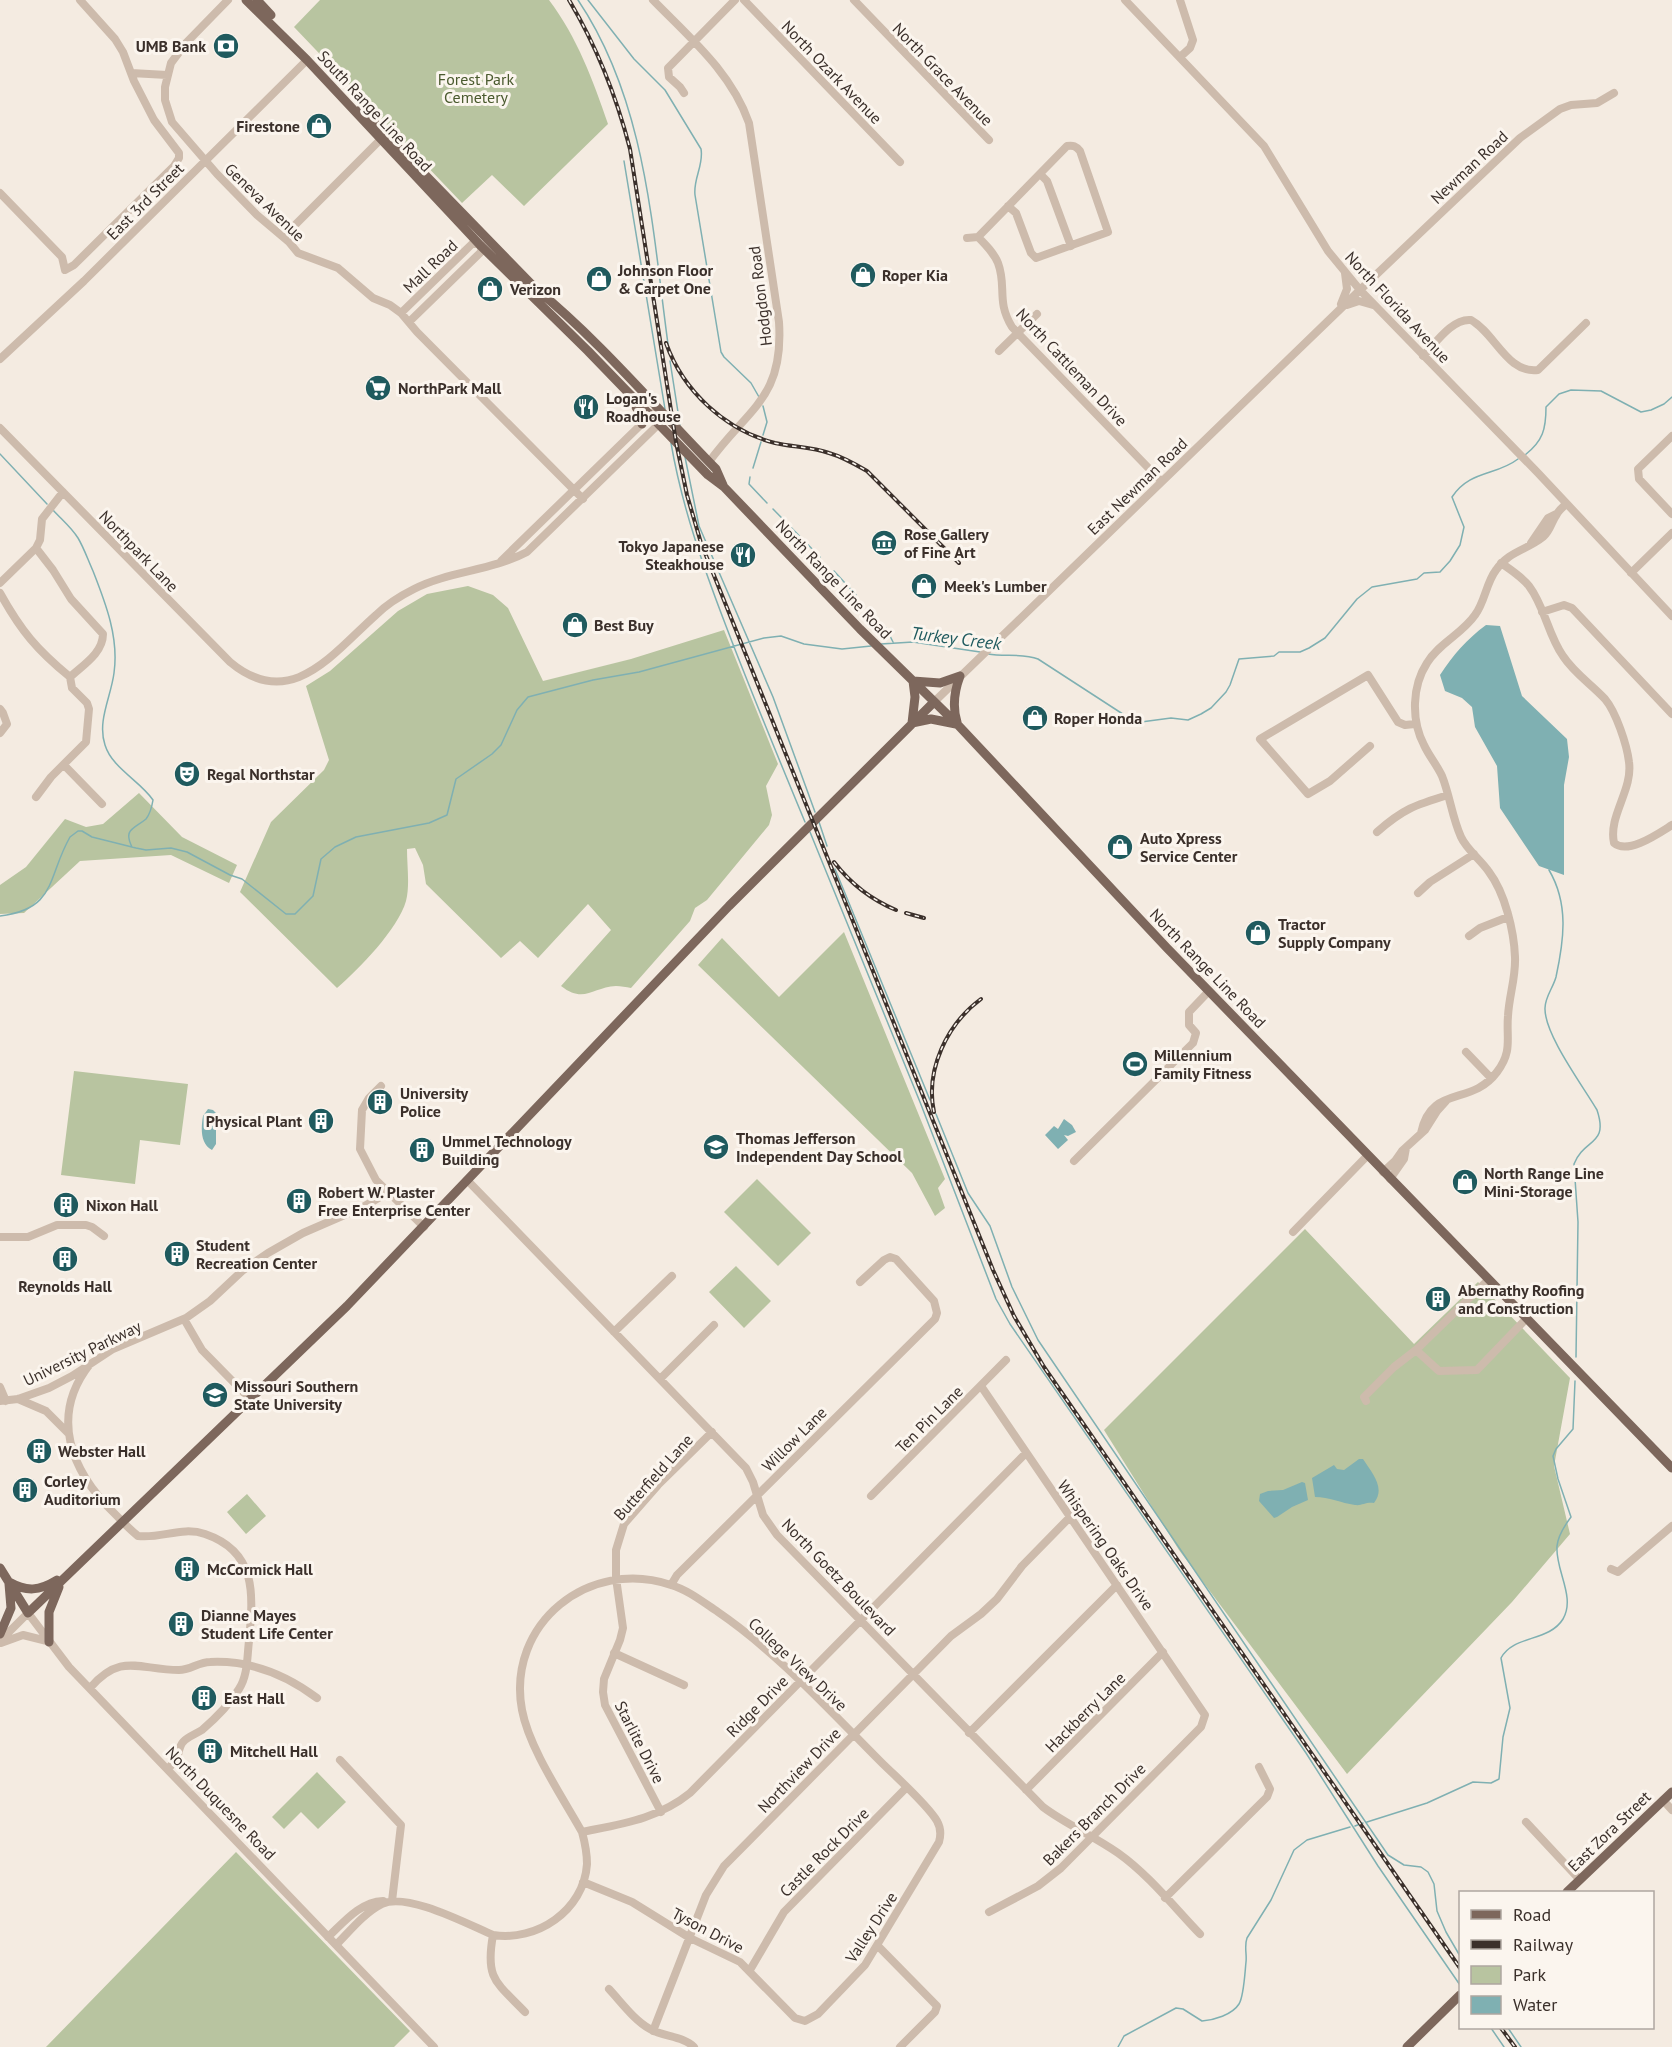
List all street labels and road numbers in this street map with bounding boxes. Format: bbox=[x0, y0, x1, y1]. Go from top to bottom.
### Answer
street label: North Ozark Avenue bbox=[778, 16, 886, 128]
street label: North Grace Avenue bbox=[889, 18, 997, 130]
street label: South Range Line Road bbox=[314, 46, 436, 176]
street label: Newman Road bbox=[1426, 126, 1512, 208]
street label: East 3rd Street bbox=[102, 158, 188, 244]
street label: Geneva Avenue bbox=[221, 159, 309, 245]
street label: Mall Road bbox=[399, 235, 461, 297]
street label: Hodgdon Road bbox=[744, 245, 776, 347]
street label: North Florida Avenue bbox=[1341, 247, 1455, 367]
street label: North Cattleman Drive bbox=[1012, 304, 1132, 430]
street label: East Newman Road bbox=[1083, 433, 1191, 539]
street label: Northpark Lane bbox=[95, 506, 183, 596]
street label: North Range Line Road bbox=[772, 515, 896, 643]
street label: North Range Line Road bbox=[1146, 904, 1270, 1032]
street label: University Parkway bbox=[20, 1316, 145, 1390]
street label: Ten Pin Lane bbox=[891, 1381, 967, 1457]
street label: Willow Lane bbox=[757, 1402, 831, 1476]
street label: Butterfield Lane bbox=[609, 1430, 697, 1524]
street label: Whispering Oaks Drive bbox=[1053, 1476, 1159, 1614]
street label: North Goetz Boulevard bbox=[778, 1514, 900, 1640]
street label: College View Drive bbox=[744, 1613, 852, 1715]
street label: Hackberry Lane bbox=[1041, 1668, 1129, 1756]
street label: Ridge Drive bbox=[722, 1671, 792, 1741]
street label: Starlite Drive bbox=[611, 1697, 669, 1787]
street label: Northview Drive bbox=[753, 1723, 845, 1817]
street label: North Duquesne Road bbox=[162, 1742, 280, 1864]
street label: Bakers Branch Drive bbox=[1039, 1759, 1149, 1869]
street label: East Zora Street bbox=[1563, 1786, 1655, 1876]
street label: Castle Rock Drive bbox=[775, 1803, 873, 1901]
street label: Valley Drive bbox=[840, 1888, 901, 1967]
street label: Tyson Drive bbox=[669, 1903, 747, 1957]

